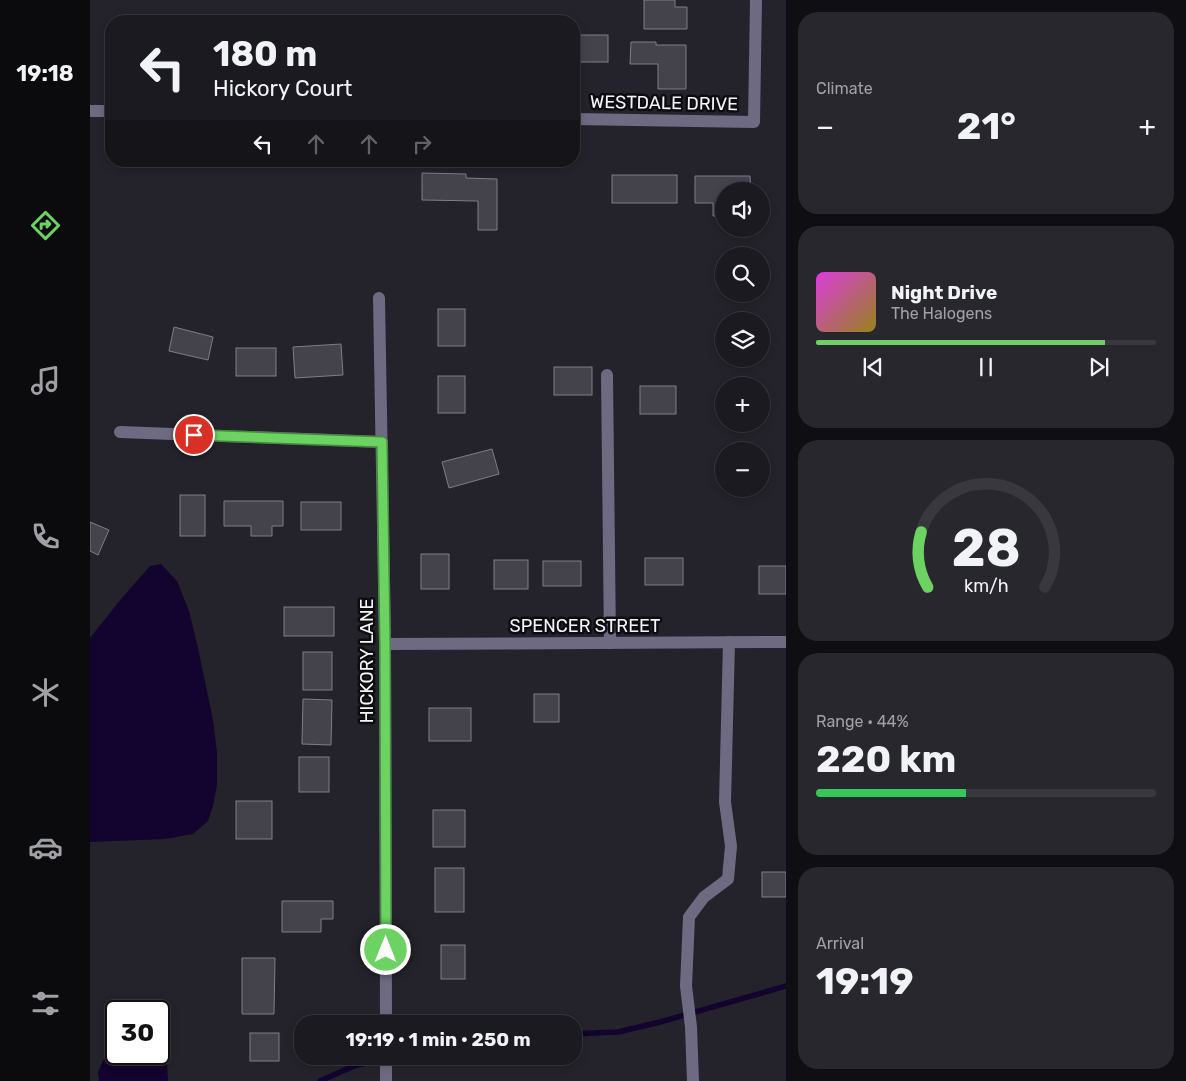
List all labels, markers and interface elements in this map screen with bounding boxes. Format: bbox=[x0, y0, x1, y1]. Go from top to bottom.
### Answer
text: 180 m bbox=[213, 33, 317, 75]
icon: left bbox=[130, 35, 195, 100]
text: 19:18 bbox=[16, 60, 74, 87]
text: Hickory Court bbox=[213, 75, 352, 102]
text: Climate bbox=[816, 79, 873, 98]
street label: WESTDALE DRIVE bbox=[590, 91, 738, 115]
text: 21° bbox=[957, 103, 1016, 149]
text: − bbox=[816, 110, 834, 143]
text: + bbox=[1139, 110, 1156, 143]
icon: left bbox=[249, 130, 277, 158]
icon: ahead bbox=[302, 130, 330, 158]
icon: ahead bbox=[355, 130, 383, 158]
icon: right bbox=[408, 130, 436, 158]
map controls bbox=[715, 182, 770, 497]
button: sound bbox=[715, 182, 770, 237]
icon: directions bbox=[28, 208, 63, 243]
button: search bbox=[715, 247, 770, 302]
text: Night Drive bbox=[891, 281, 997, 304]
text: The Halogens bbox=[891, 304, 992, 323]
button: layers bbox=[715, 312, 770, 367]
icon: previous bbox=[859, 353, 887, 381]
icon: pause bbox=[972, 353, 1000, 381]
icon: next bbox=[1085, 353, 1113, 381]
icon: music bbox=[28, 363, 63, 398]
button: + bbox=[715, 377, 770, 432]
pin bbox=[173, 414, 215, 456]
icon: arrive bbox=[180, 421, 208, 449]
button: − bbox=[715, 442, 770, 497]
text: 28 bbox=[951, 517, 1021, 579]
icon: phone bbox=[28, 519, 63, 554]
text: km/h bbox=[964, 575, 1008, 596]
street label: HICKORY LANE bbox=[356, 599, 378, 723]
street label: SPENCER STREET bbox=[510, 615, 660, 637]
icon: climate bbox=[28, 675, 63, 710]
text: Range · 44% bbox=[816, 712, 909, 731]
text: 220 km bbox=[816, 736, 956, 782]
icon: car bbox=[28, 830, 63, 865]
position arrow bbox=[359, 923, 411, 975]
text: Arrival bbox=[816, 934, 864, 953]
text: 19:19 bbox=[816, 958, 914, 1004]
icon: filters bbox=[28, 986, 63, 1021]
speed limit sign: 30 bbox=[105, 1000, 170, 1065]
text: 19:19 · 1 min · 250 m bbox=[345, 1028, 531, 1051]

